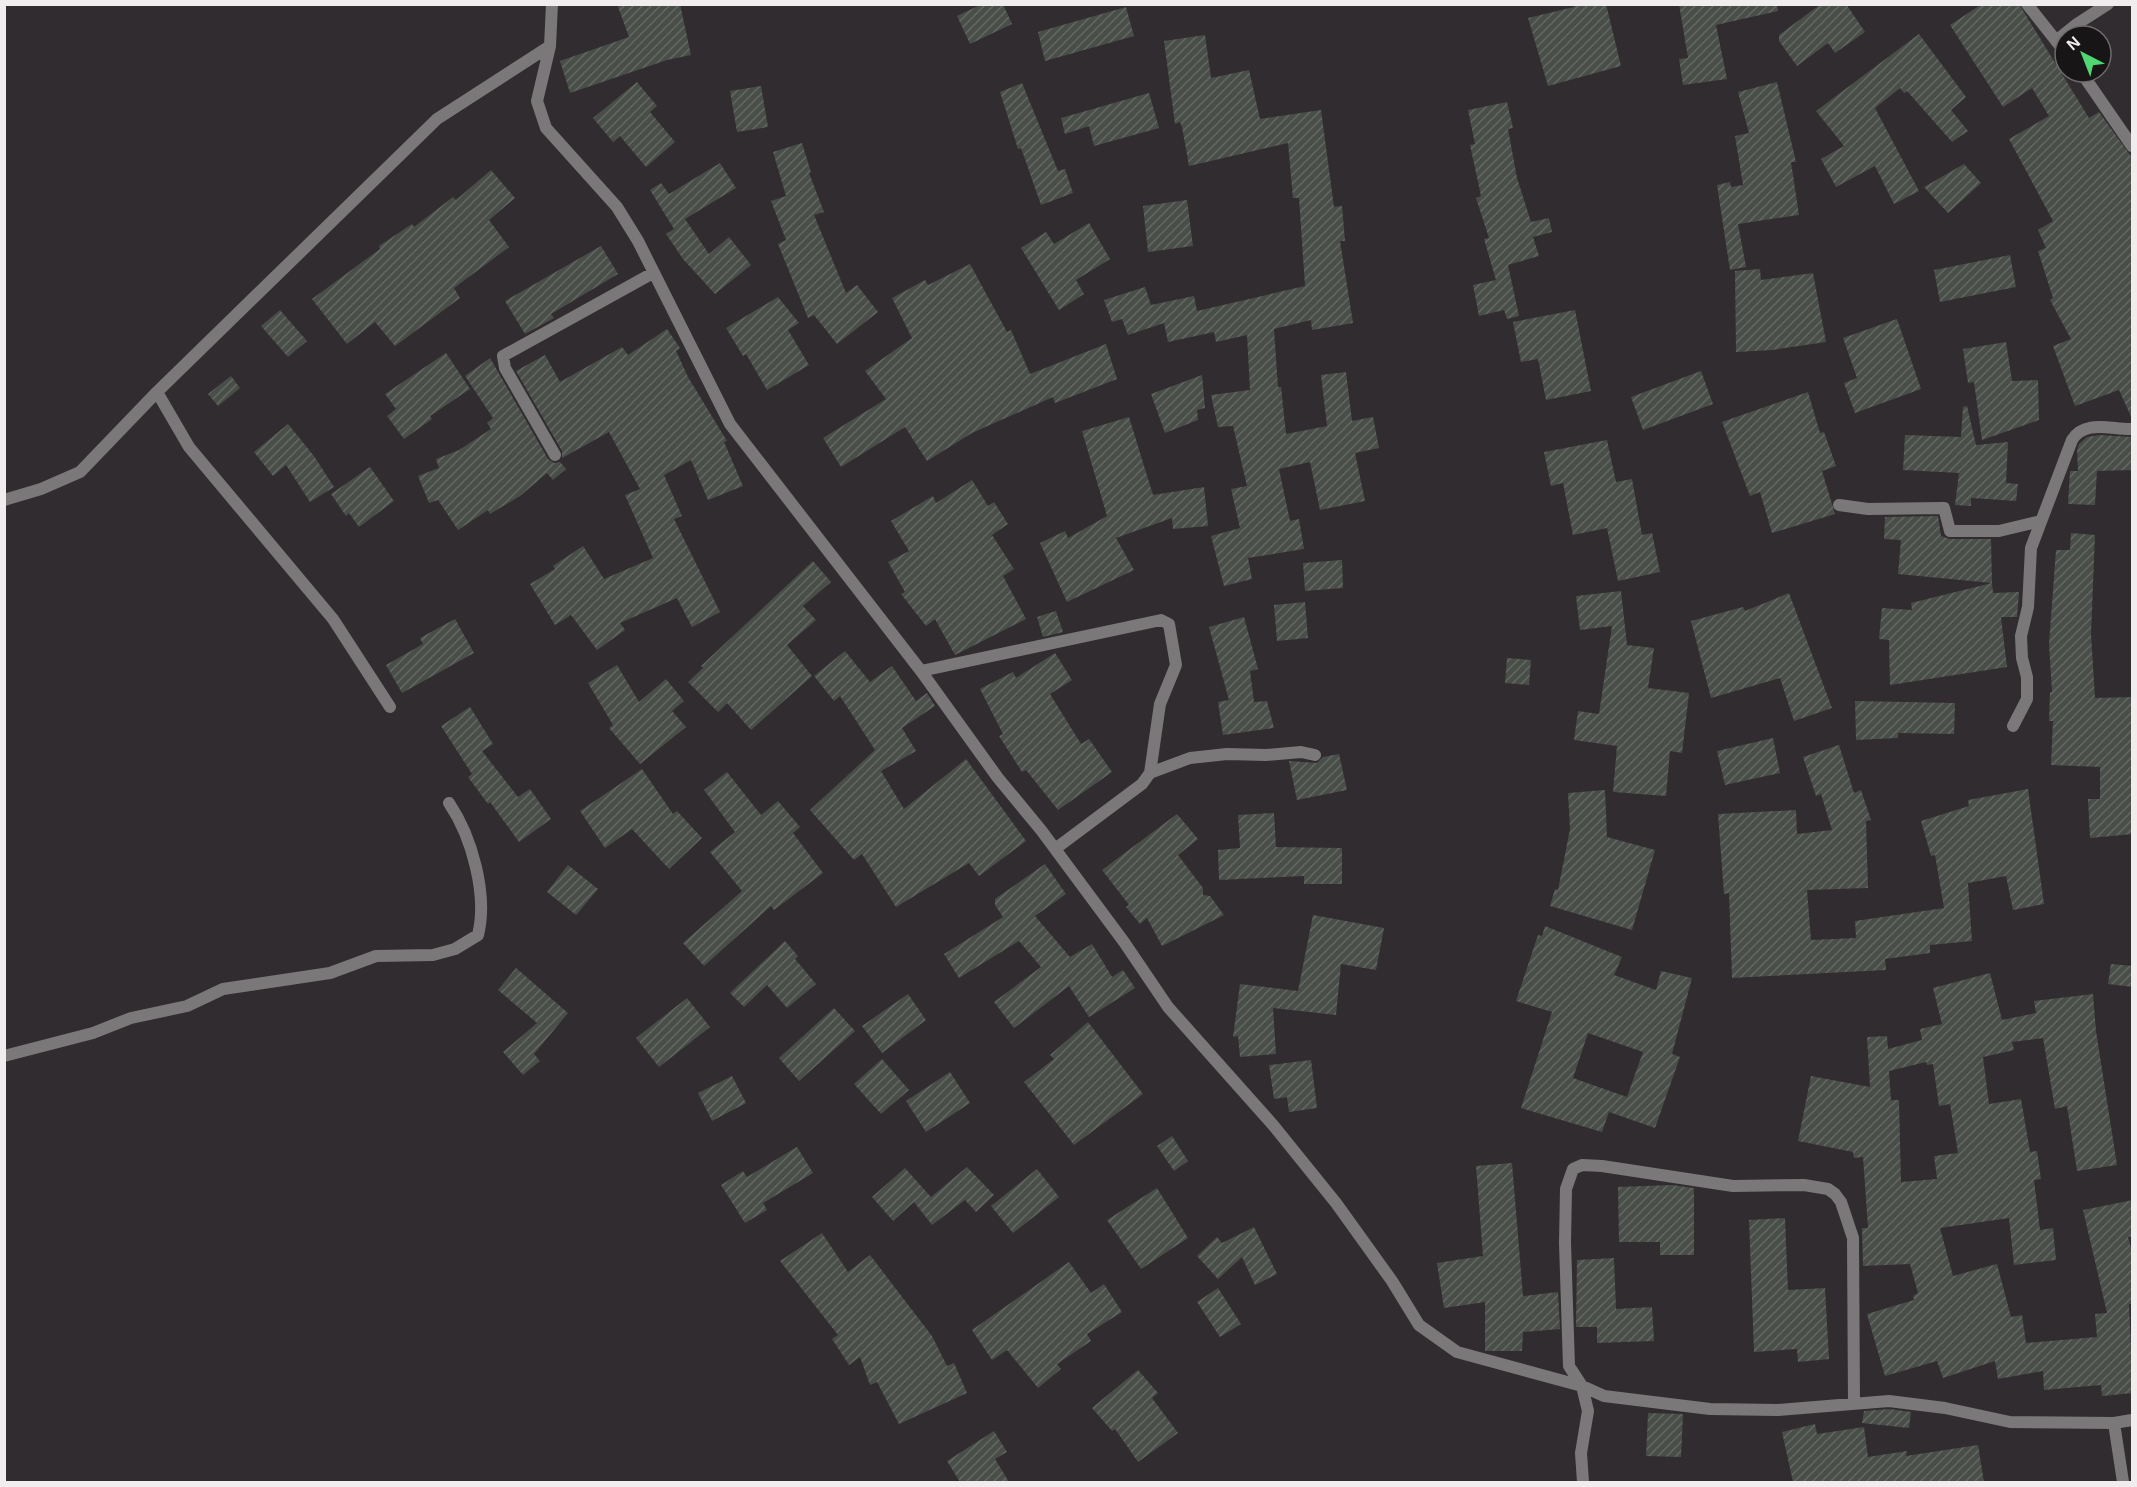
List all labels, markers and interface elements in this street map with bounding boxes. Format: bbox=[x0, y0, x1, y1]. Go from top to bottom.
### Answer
north arrow bbox=[2053, 24, 2113, 84]
text: N bbox=[2063, 33, 2083, 53]

